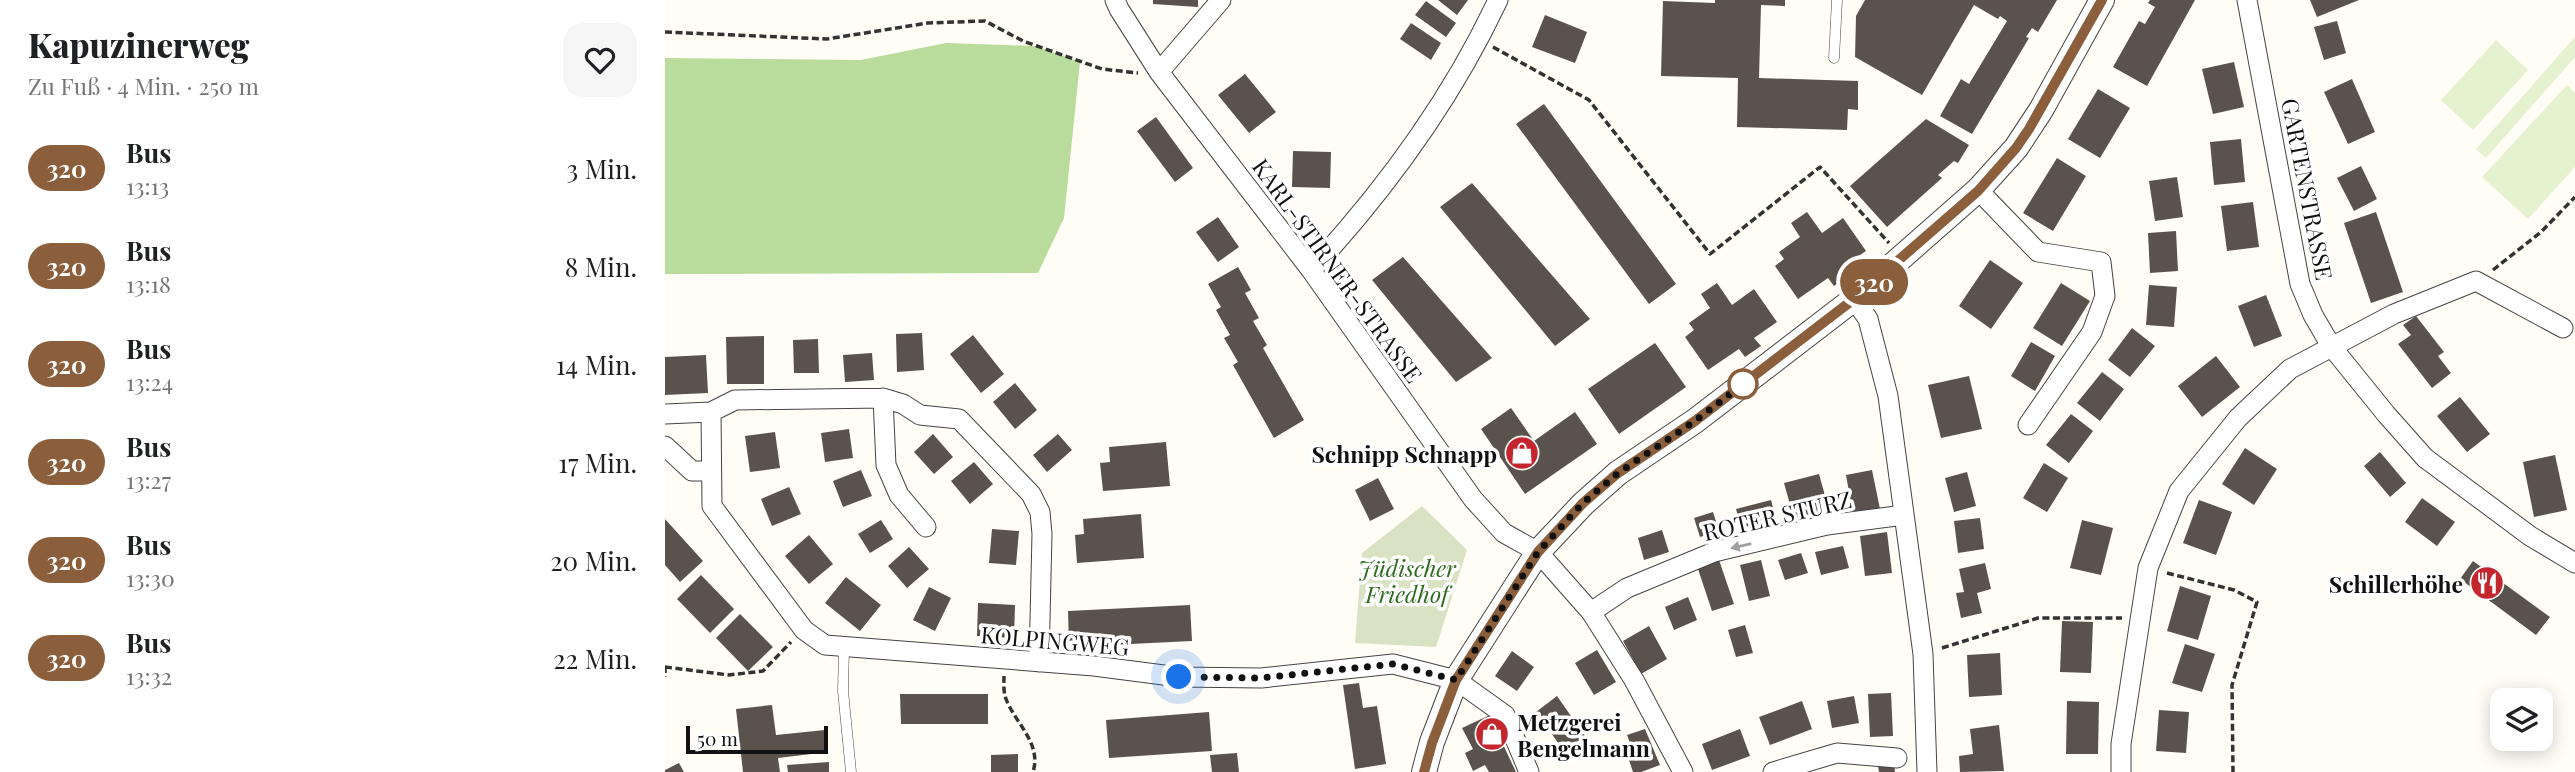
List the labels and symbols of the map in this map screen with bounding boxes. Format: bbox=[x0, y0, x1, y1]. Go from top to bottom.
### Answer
street label: GARTENSTRASSE bbox=[2275, 96, 2341, 282]
street label: KARL-STIRNER-STRASSE bbox=[1246, 152, 1430, 388]
line badge: 320 bbox=[1834, 259, 1914, 305]
unlabelled marker bbox=[1728, 369, 1758, 399]
shop icon: Schnipp Schnapp bbox=[1503, 434, 1541, 472]
place label: Schnipp Schnapp bbox=[1311, 438, 1497, 469]
street label: ROTER STURZ bbox=[1700, 483, 1854, 547]
one-way arrow bbox=[1730, 541, 1752, 552]
park label: Jüdischer Friedhof bbox=[1358, 552, 1457, 609]
restaurant icon: Schillerhöhe bbox=[2468, 564, 2506, 602]
place label: Schillerhöhe bbox=[2329, 568, 2463, 599]
street label: KOLPINGWEG bbox=[980, 618, 1130, 662]
your location bbox=[1161, 659, 1196, 694]
place label: Metzgerei Bengelmann bbox=[1517, 706, 1650, 763]
shop icon: Metzgerei Bengelmann bbox=[1473, 715, 1511, 753]
scale bar bbox=[686, 723, 828, 755]

